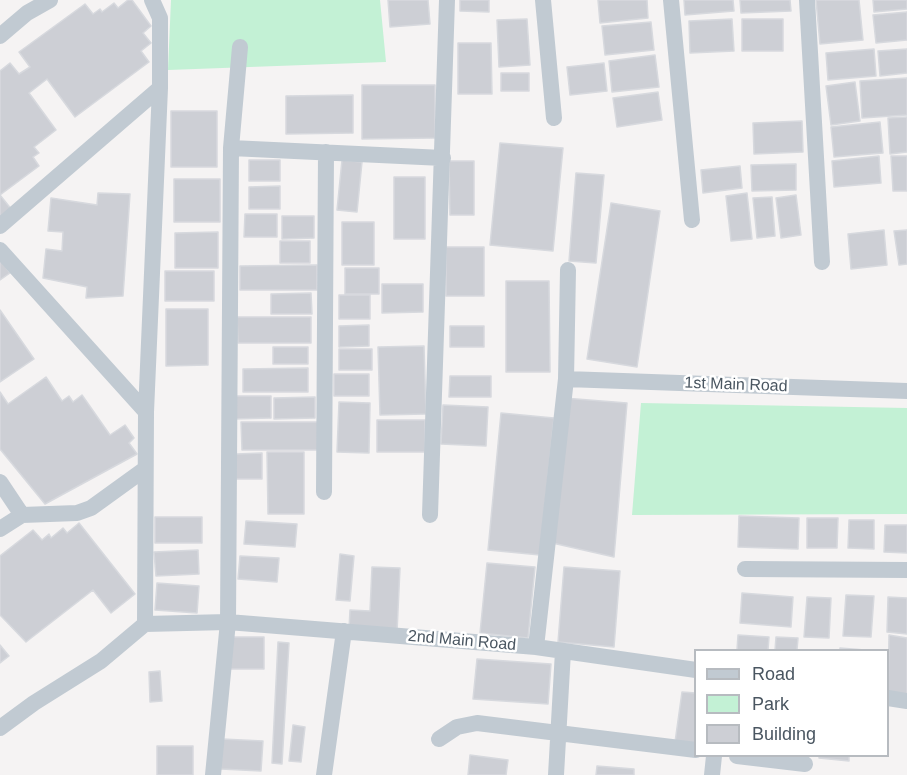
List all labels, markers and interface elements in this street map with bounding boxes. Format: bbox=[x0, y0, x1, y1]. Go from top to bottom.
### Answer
street label: 1st Main Road bbox=[684, 374, 788, 396]
street label: 2nd Main Road bbox=[407, 627, 517, 655]
legend bbox=[694, 649, 889, 757]
text: Road bbox=[752, 664, 795, 684]
text: Park bbox=[752, 694, 789, 714]
text: Building bbox=[752, 724, 816, 744]

